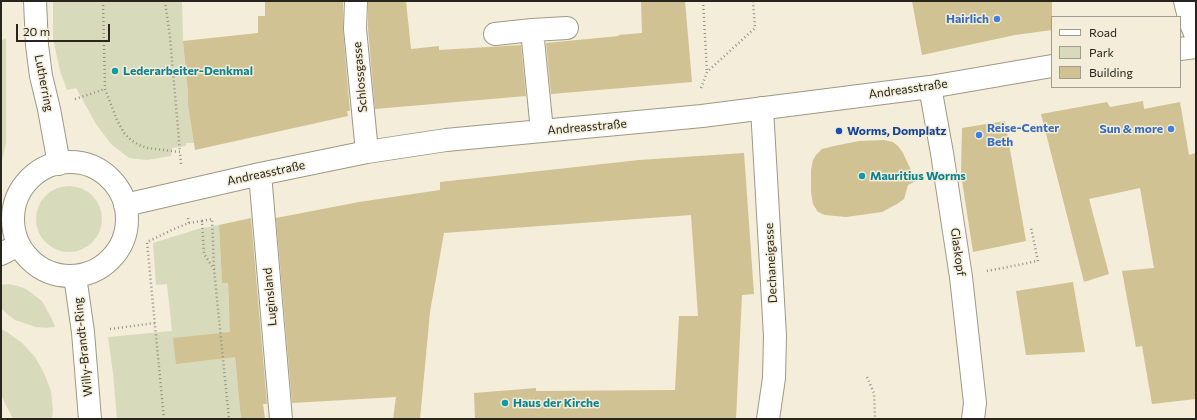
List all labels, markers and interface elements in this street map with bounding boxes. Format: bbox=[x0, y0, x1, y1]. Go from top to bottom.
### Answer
place label: Hairlich bbox=[946, 12, 989, 26]
marker: Hairlich bbox=[992, 14, 1002, 24]
scale bar bbox=[18, 16, 112, 42]
legend bbox=[1051, 16, 1181, 88]
text: 20 m bbox=[23, 24, 50, 38]
text: Road bbox=[1089, 25, 1117, 39]
street label: Schlossgasse bbox=[350, 41, 370, 113]
text: Park bbox=[1089, 45, 1114, 59]
street label: Lutherring bbox=[31, 53, 57, 113]
place label: Lederarbeiter-Denkmal bbox=[123, 64, 253, 78]
text: Building bbox=[1089, 65, 1133, 79]
marker: Lederarbeiter-Denkmal bbox=[110, 66, 120, 76]
street label: Andreasstraße bbox=[868, 76, 948, 102]
street label: Andreasstraße bbox=[547, 116, 627, 138]
place label: Reise-Center Beth bbox=[987, 121, 1059, 149]
place label: Sun & more bbox=[1100, 122, 1163, 136]
place label: Worms, Domplatz bbox=[847, 124, 947, 138]
marker: Sun & more bbox=[1166, 124, 1176, 134]
marker: Worms, Domplatz bbox=[834, 126, 844, 136]
marker: Reise-Center Beth bbox=[974, 130, 984, 140]
street label: Andreasstraße bbox=[226, 158, 306, 188]
place label: Mauritius Worms bbox=[870, 169, 966, 183]
marker: Mauritius Worms bbox=[857, 171, 867, 181]
street label: Dechaneigasse bbox=[762, 222, 780, 304]
street label: Glaskopf bbox=[947, 227, 969, 277]
street label: Luginsland bbox=[260, 267, 280, 327]
street label: Willy-Brandt-Ring bbox=[71, 297, 95, 397]
place label: Haus der Kirche bbox=[513, 396, 599, 410]
marker: Haus der Kirche bbox=[500, 398, 510, 408]

